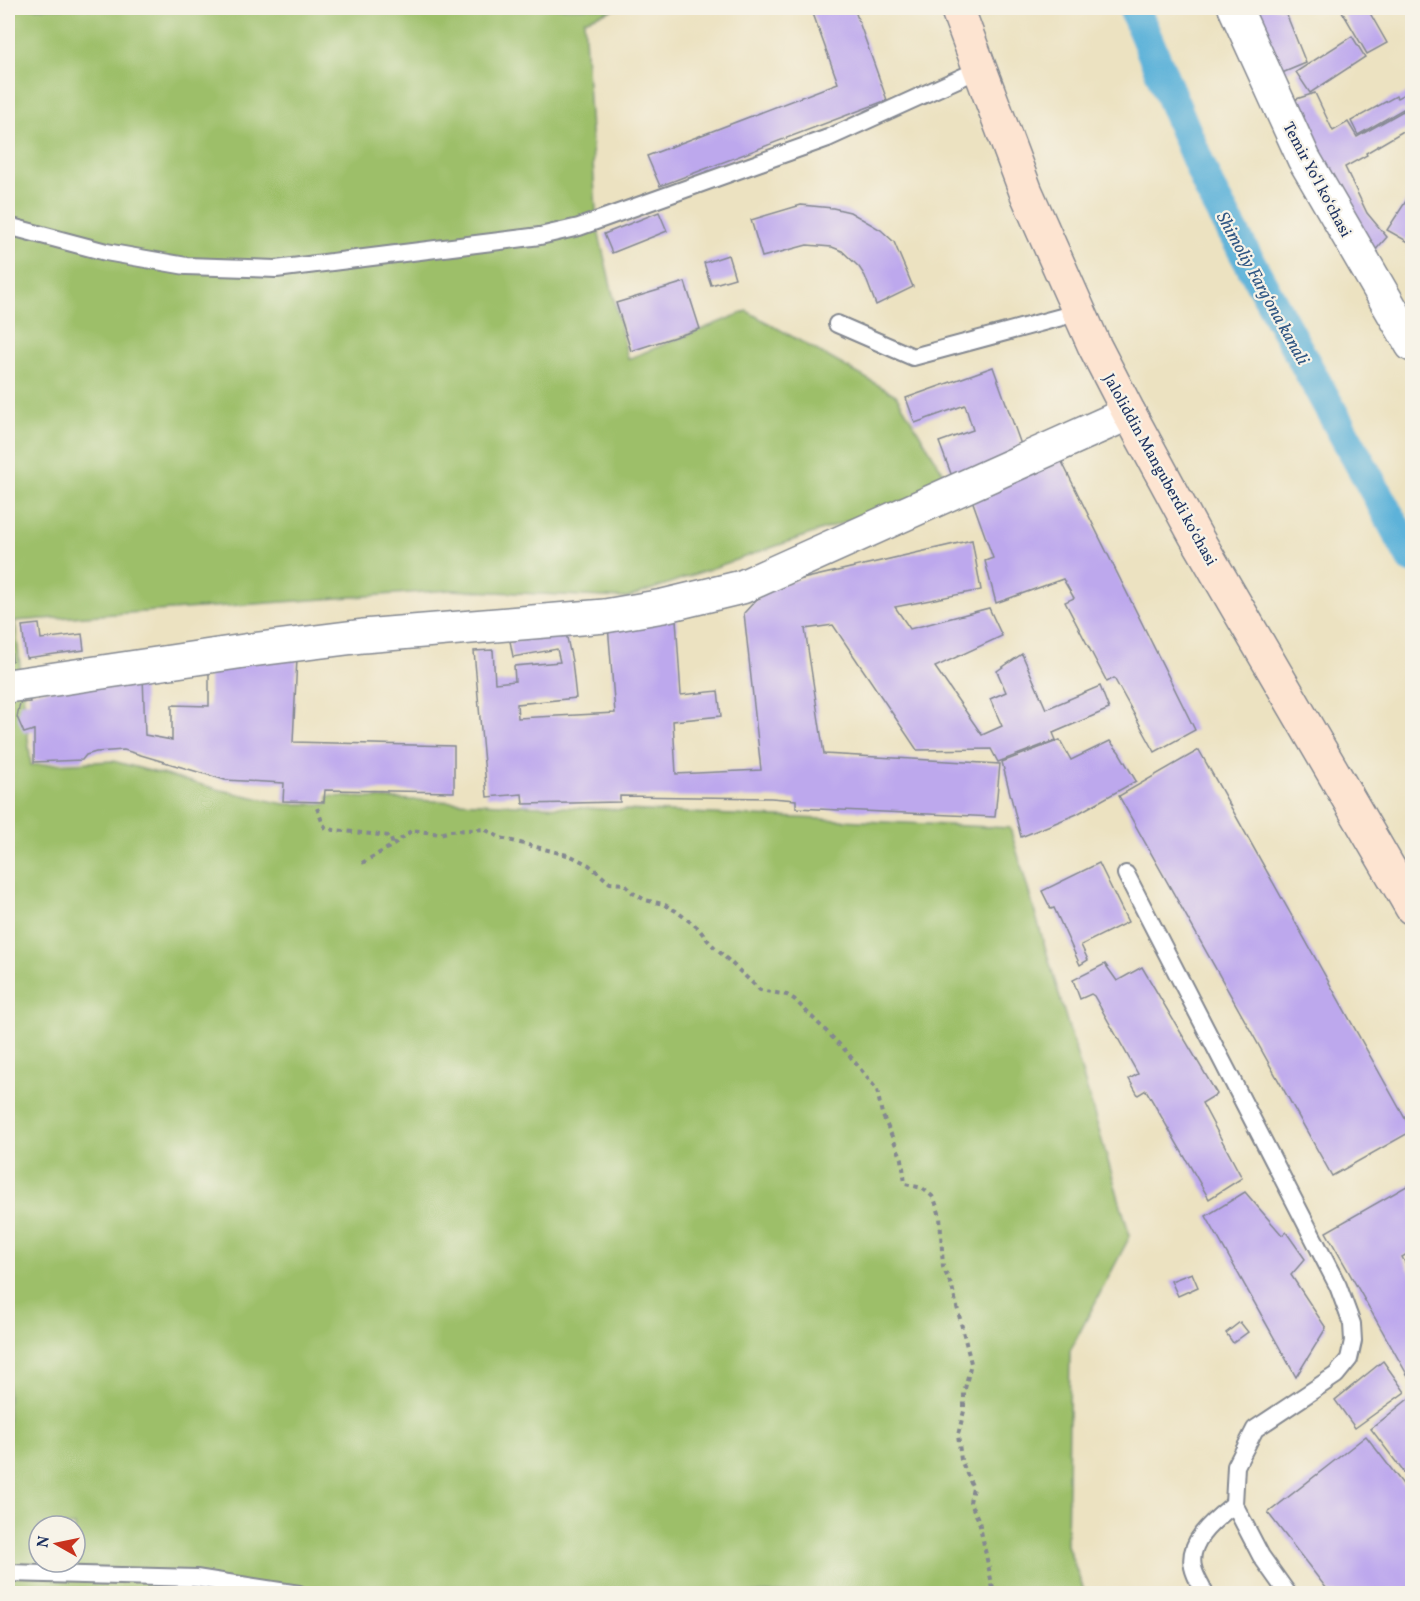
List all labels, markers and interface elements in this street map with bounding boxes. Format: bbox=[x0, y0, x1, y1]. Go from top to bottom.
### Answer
street label: Temir Yoʻl koʻchasi bbox=[1277, 118, 1356, 242]
water label: Shimoliy Fargʻona kanali bbox=[1209, 208, 1314, 370]
street label: Jaloliddin Manguberdi koʻchasi bbox=[1097, 370, 1221, 570]
north arrow bbox=[27, 1514, 87, 1574]
text: N bbox=[32, 1534, 56, 1549]

